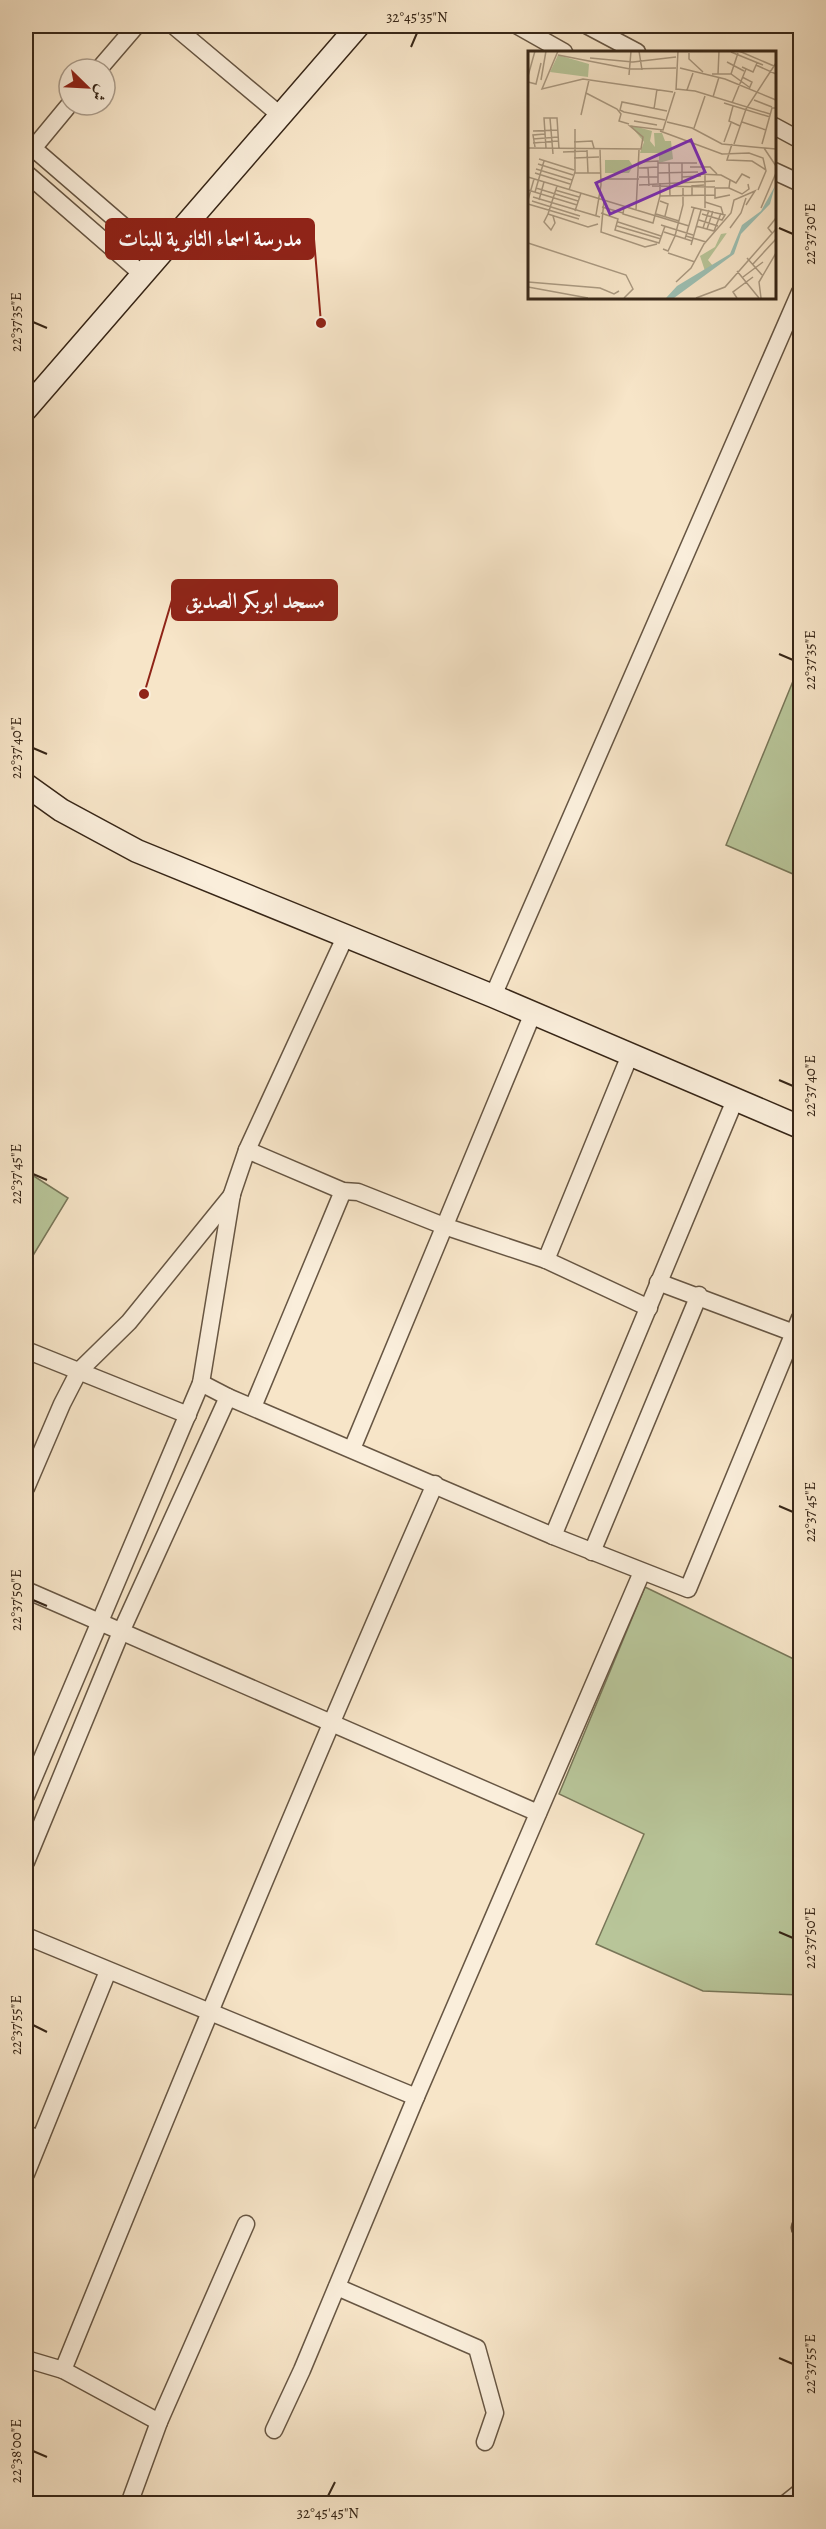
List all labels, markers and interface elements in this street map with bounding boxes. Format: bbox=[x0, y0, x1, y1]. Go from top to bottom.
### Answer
text: 32°45'35"N bbox=[386, 7, 448, 27]
inset map bbox=[528, 51, 775, 298]
north arrow bbox=[57, 57, 117, 117]
text: ش bbox=[87, 81, 113, 104]
text: 22°37'30"E bbox=[800, 203, 820, 265]
callout: مدرسة اسماء الثانوية للبنات bbox=[106, 219, 314, 259]
text: مدرسة اسماء الثانوية للبنات bbox=[118, 224, 302, 254]
text: 22°37'35"E bbox=[6, 292, 26, 352]
callout: مسجد ابوبكر الصديق bbox=[172, 580, 337, 620]
text: مسجد ابوبكر الصديق bbox=[185, 586, 325, 616]
text: 22°37'35"E bbox=[800, 630, 820, 690]
text: 22°37'40"E bbox=[6, 717, 26, 779]
text: 22°37'40"E bbox=[800, 1055, 820, 1117]
text: 22°37'45"E bbox=[6, 1144, 26, 1204]
text: 22°37'45"E bbox=[800, 1482, 820, 1542]
text: 22°37'50"E bbox=[6, 1569, 26, 1631]
text: 22°37'50"E bbox=[800, 1907, 820, 1969]
text: 22°37'55"E bbox=[6, 1995, 26, 2055]
text: 22°37'55"E bbox=[800, 2334, 820, 2394]
text: 22°38'00"E bbox=[6, 2419, 26, 2483]
text: 32°45'45"N bbox=[297, 2503, 359, 2523]

